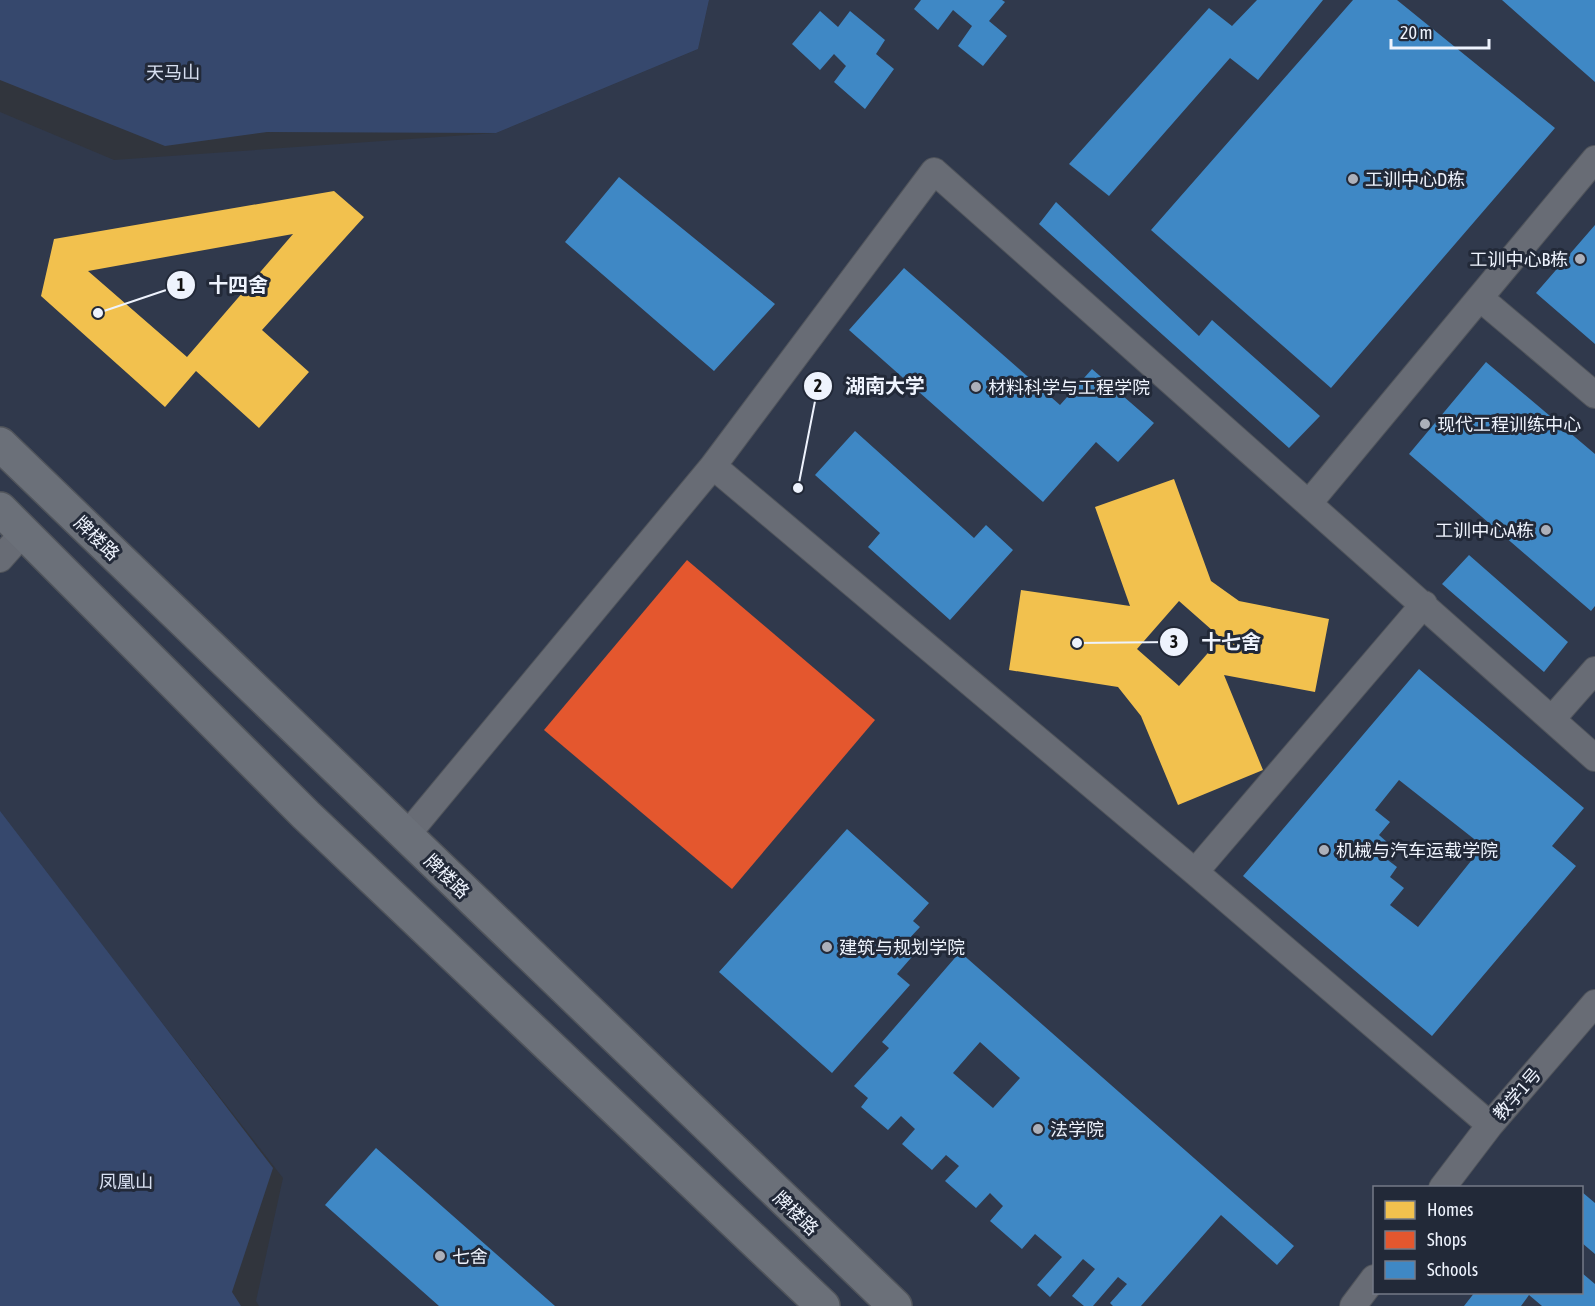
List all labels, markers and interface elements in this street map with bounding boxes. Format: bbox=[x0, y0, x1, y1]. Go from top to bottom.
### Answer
scale bar bbox=[1391, 12, 1488, 50]
text: 20 m bbox=[1400, 22, 1432, 43]
park label: 天马山 bbox=[146, 62, 200, 83]
place label: 工训中心D栋 bbox=[1365, 169, 1465, 190]
marker: 工训中心D栋 bbox=[1346, 172, 1360, 186]
place label: 工训中心B栋 bbox=[1469, 249, 1568, 270]
marker: 工训中心B栋 bbox=[1573, 252, 1587, 266]
callout: 十四舍 bbox=[166, 266, 280, 304]
text: 十四舍 bbox=[208, 273, 268, 296]
text: 1 bbox=[177, 274, 185, 295]
callout: 湖南大学 bbox=[803, 367, 937, 405]
text: 湖南大学 bbox=[845, 374, 925, 397]
text: 2 bbox=[814, 375, 822, 396]
place label: 材料科学与工程学院 bbox=[988, 377, 1150, 398]
marker: 材料科学与工程学院 bbox=[969, 380, 983, 394]
place label: 现代工程训练中心 bbox=[1437, 414, 1581, 435]
marker: 现代工程训练中心 bbox=[1418, 417, 1432, 431]
street label: 牌楼路 bbox=[70, 512, 124, 564]
place label: 工训中心A栋 bbox=[1435, 520, 1534, 541]
marker: 工训中心A栋 bbox=[1539, 523, 1553, 537]
callout: 十七舍 bbox=[1159, 623, 1273, 661]
text: 十七舍 bbox=[1201, 630, 1261, 653]
text: 3 bbox=[1170, 631, 1178, 652]
place label: 机械与汽车运载学院 bbox=[1336, 840, 1498, 861]
marker: 机械与汽车运载学院 bbox=[1317, 843, 1331, 857]
street label: 牌楼路 bbox=[420, 850, 474, 902]
place label: 建筑与规划学院 bbox=[839, 937, 965, 958]
marker: 建筑与规划学院 bbox=[820, 940, 834, 954]
street label: 教学1号 bbox=[1489, 1064, 1545, 1124]
place label: 法学院 bbox=[1050, 1119, 1104, 1140]
marker: 法学院 bbox=[1031, 1122, 1045, 1136]
park label: 凤凰山 bbox=[99, 1171, 153, 1192]
legend bbox=[1373, 1186, 1583, 1294]
street label: 牌楼路 bbox=[769, 1187, 823, 1239]
text: Homes bbox=[1427, 1199, 1473, 1220]
text: Shops bbox=[1427, 1229, 1467, 1250]
place label: 七舍 bbox=[452, 1246, 488, 1267]
marker: 七舍 bbox=[433, 1249, 447, 1263]
text: Schools bbox=[1427, 1259, 1478, 1280]

